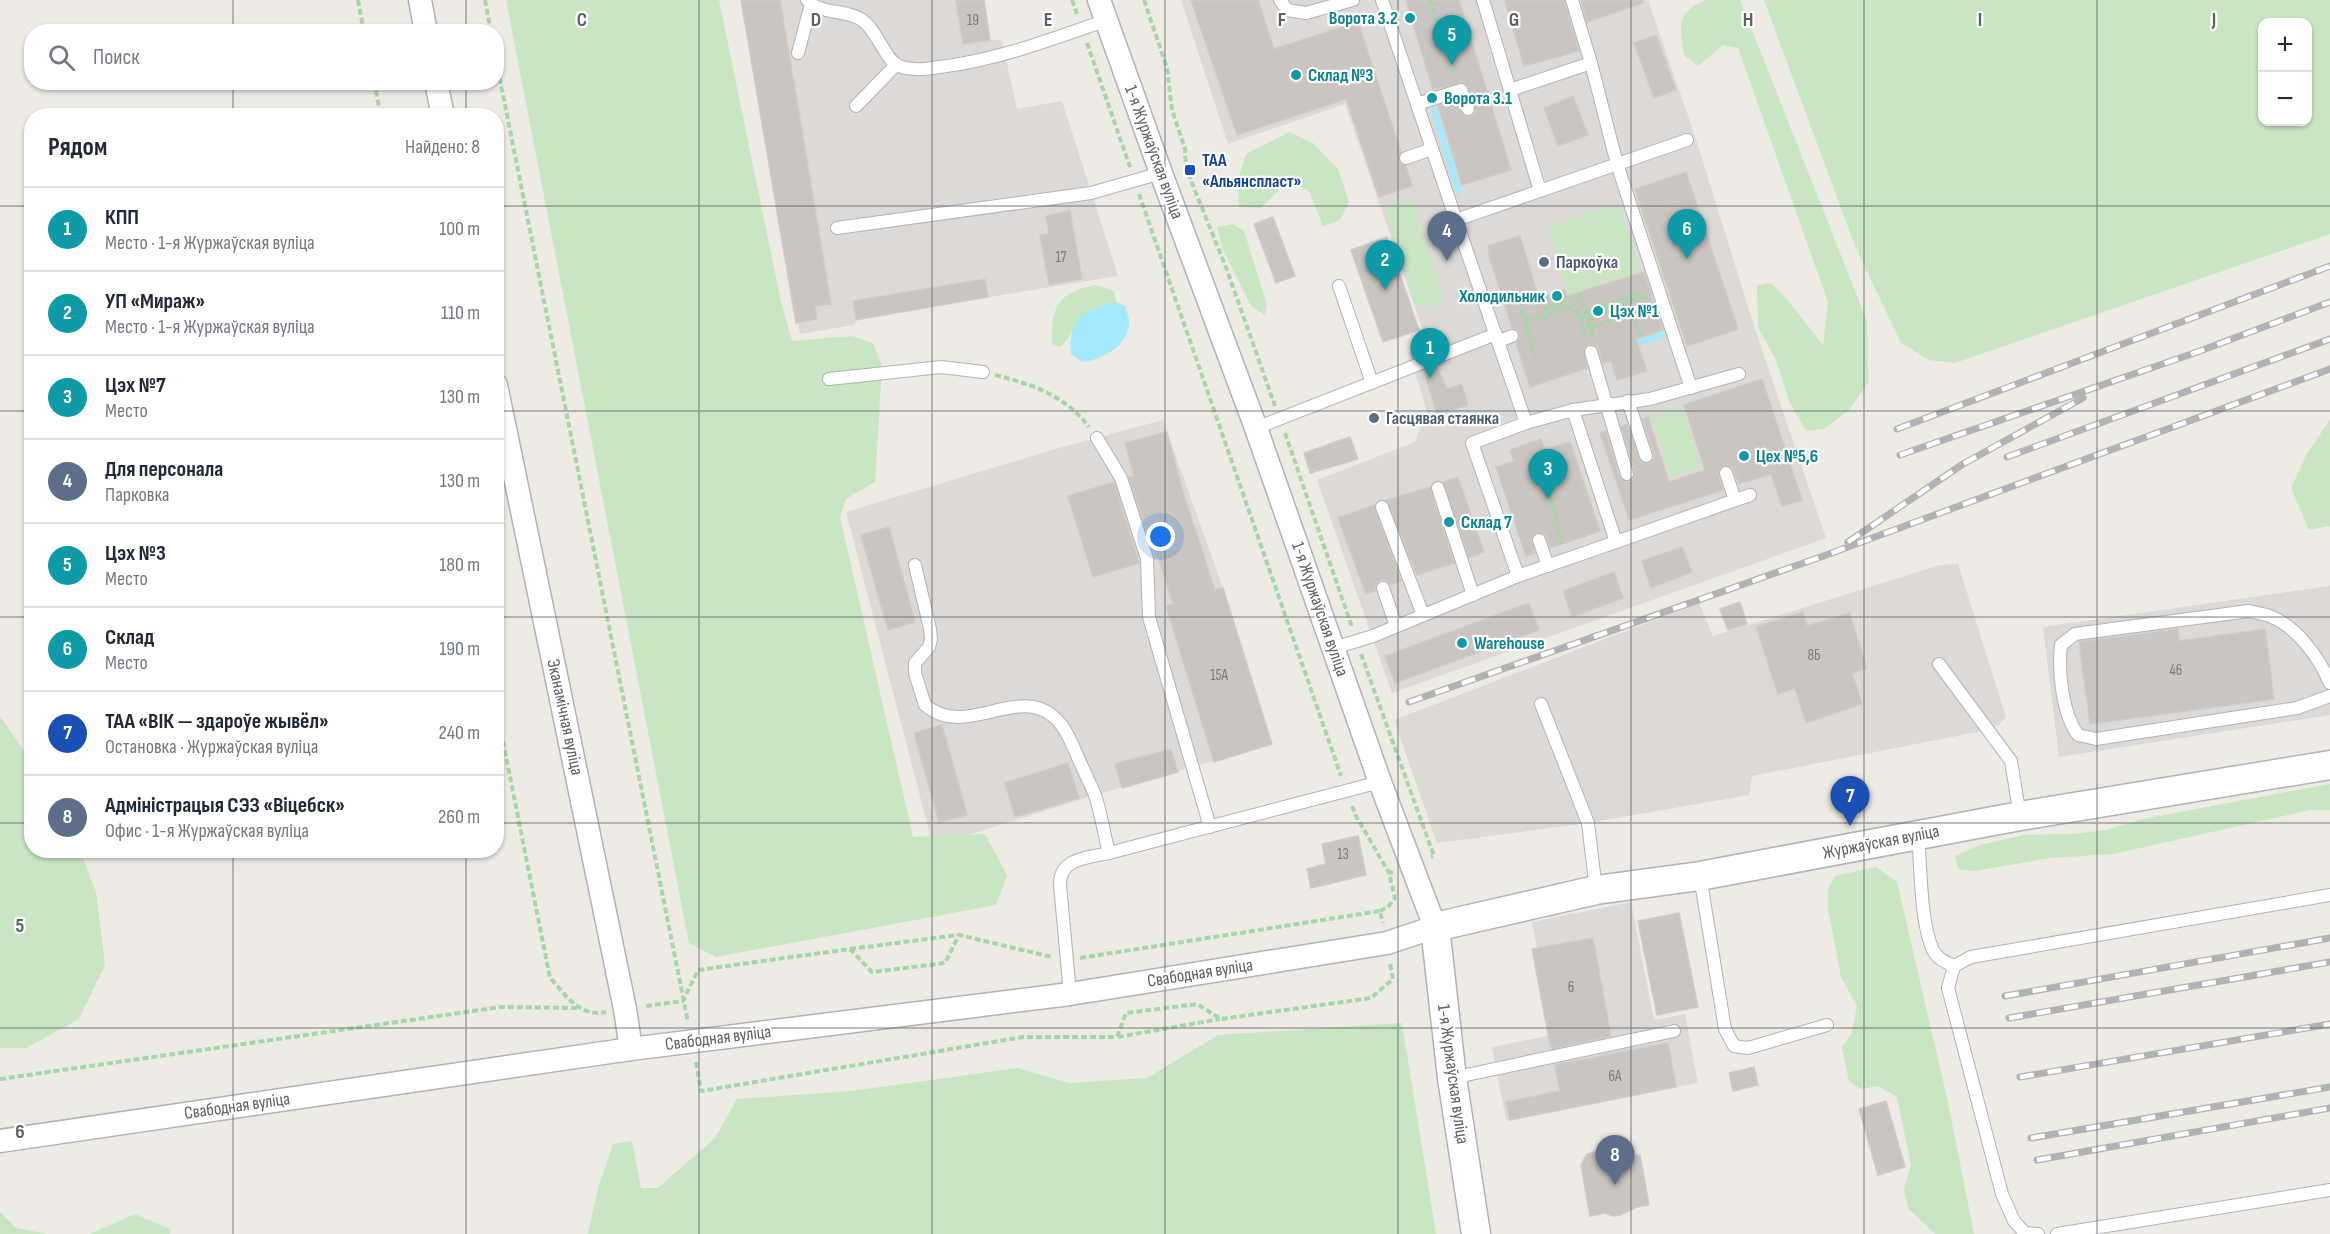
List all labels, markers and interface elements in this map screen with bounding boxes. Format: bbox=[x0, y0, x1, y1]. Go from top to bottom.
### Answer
text: C bbox=[577, 8, 587, 32]
text: D bbox=[811, 8, 821, 32]
text: E bbox=[1044, 8, 1052, 32]
text: F bbox=[1278, 8, 1286, 32]
place label: Ворота 3.2 bbox=[1329, 8, 1398, 29]
text: G bbox=[1509, 8, 1519, 32]
text: H bbox=[1743, 8, 1753, 32]
text: I bbox=[1978, 8, 1982, 32]
text: J bbox=[2211, 8, 2216, 32]
house number: 19 bbox=[967, 11, 979, 30]
marker: Ворота 3.2 bbox=[1403, 11, 1417, 25]
pin: 5 bbox=[1432, 16, 1472, 65]
map controls bbox=[2258, 18, 2312, 126]
button: + bbox=[2258, 18, 2312, 72]
search box bbox=[24, 24, 504, 90]
icon: search bbox=[45, 41, 78, 74]
text: Поиск bbox=[93, 44, 139, 71]
place label: Склад №3 bbox=[1308, 65, 1373, 86]
marker: Склад №3 bbox=[1289, 68, 1303, 82]
button: − bbox=[2258, 72, 2312, 126]
street label: 1-я Журжаўская вуліца bbox=[1120, 82, 1188, 222]
place label: Ворота 3.1 bbox=[1444, 88, 1512, 109]
marker: Ворота 3.1 bbox=[1425, 91, 1439, 105]
text: Рядом bbox=[48, 132, 107, 163]
text: Найдено: 8 bbox=[405, 135, 480, 159]
place label: ТАА «Альянспласт» bbox=[1202, 150, 1302, 192]
marker: ТАА «Альянспласт» bbox=[1183, 163, 1197, 177]
text: КПП bbox=[105, 204, 139, 231]
pin: 6 bbox=[1668, 210, 1706, 259]
pin: 4 bbox=[1428, 212, 1466, 261]
text: 1 bbox=[64, 217, 71, 241]
text: 100 m bbox=[439, 217, 480, 241]
text: Место · 1-я Журжаўская вуліца bbox=[105, 231, 315, 255]
pin: 2 bbox=[1366, 240, 1404, 290]
house number: 17 bbox=[1055, 248, 1067, 267]
place label: Паркоўка bbox=[1556, 252, 1618, 273]
marker: Паркоўка bbox=[1537, 255, 1551, 269]
place label: Холодильник bbox=[1458, 286, 1545, 307]
text: УП «Мираж» bbox=[105, 288, 205, 315]
marker: Холодильник bbox=[1550, 289, 1564, 303]
text: 2 bbox=[63, 301, 72, 325]
text: 110 m bbox=[441, 301, 480, 325]
place label: Цэх №1 bbox=[1610, 301, 1659, 322]
marker: Цэх №1 bbox=[1591, 304, 1605, 318]
text: Место · 1-я Журжаўская вуліца bbox=[105, 315, 315, 339]
pin: 1 bbox=[1410, 328, 1450, 378]
text: Цэх №7 bbox=[105, 372, 166, 399]
text: 3 bbox=[63, 385, 72, 409]
text: 130 m bbox=[440, 385, 480, 409]
text: Место bbox=[105, 399, 148, 423]
place label: Гасцявая стаянка bbox=[1386, 408, 1499, 429]
marker: Гасцявая стаянка bbox=[1367, 411, 1381, 425]
place label: Цех №5,6 bbox=[1756, 446, 1818, 467]
marker: Цех №5,6 bbox=[1737, 449, 1751, 463]
pin: 3 bbox=[1528, 450, 1568, 499]
text: Для персонала bbox=[105, 456, 223, 483]
text: 4 bbox=[63, 469, 72, 493]
text: 130 m bbox=[440, 469, 480, 493]
text: Парковка bbox=[105, 483, 170, 507]
place label: Склад 7 bbox=[1461, 512, 1512, 533]
marker: Склад 7 bbox=[1442, 515, 1456, 529]
your location bbox=[1146, 522, 1175, 551]
street label: 1-я Журжаўская вуліца bbox=[1287, 539, 1353, 679]
text: Цэх №3 bbox=[105, 540, 166, 567]
text: 5 bbox=[63, 553, 72, 577]
text: 180 m bbox=[439, 553, 480, 577]
text: Место bbox=[105, 567, 148, 591]
text: Склад bbox=[105, 624, 154, 651]
place label: Warehouse bbox=[1474, 633, 1545, 654]
marker: Warehouse bbox=[1455, 636, 1469, 650]
text: 6 bbox=[63, 637, 72, 661]
text: 190 m bbox=[439, 637, 480, 661]
house number: 8Б bbox=[1807, 646, 1821, 665]
text: Место bbox=[105, 651, 148, 675]
street label: Эканамічная вуліца bbox=[542, 657, 588, 777]
house number: 46 bbox=[2170, 661, 2182, 680]
house number: 15А bbox=[1210, 666, 1228, 685]
text: ТАА «ВІК — здароўе жывёл» bbox=[105, 708, 329, 735]
text: 7 bbox=[63, 721, 72, 745]
text: 240 m bbox=[439, 721, 480, 745]
text: Остановка · Журжаўская вуліца bbox=[105, 735, 318, 759]
pin: 7 bbox=[1830, 776, 1870, 826]
text: Адміністрацыя СЭЗ «Віцебск» bbox=[105, 792, 345, 819]
text: 8 bbox=[63, 805, 72, 829]
text: 260 m bbox=[438, 805, 480, 829]
text: Офис · 1-я Журжаўская вуліца bbox=[105, 819, 309, 843]
street label: Журжаўская вуліца bbox=[1821, 820, 1941, 864]
house number: 13 bbox=[1337, 845, 1349, 864]
text: 5 bbox=[16, 914, 25, 938]
street label: Свабодная вуліца bbox=[1146, 954, 1254, 992]
house number: 6 bbox=[1568, 978, 1574, 997]
street label: 1-я Журжаўская вуліца bbox=[1433, 1003, 1473, 1145]
street label: Свабодная вуліца bbox=[664, 1021, 772, 1055]
house number: 6А bbox=[1609, 1067, 1622, 1086]
street label: Свабодная вуліца bbox=[183, 1088, 291, 1124]
text: 6 bbox=[15, 1120, 25, 1144]
pin: 8 bbox=[1596, 1136, 1634, 1185]

